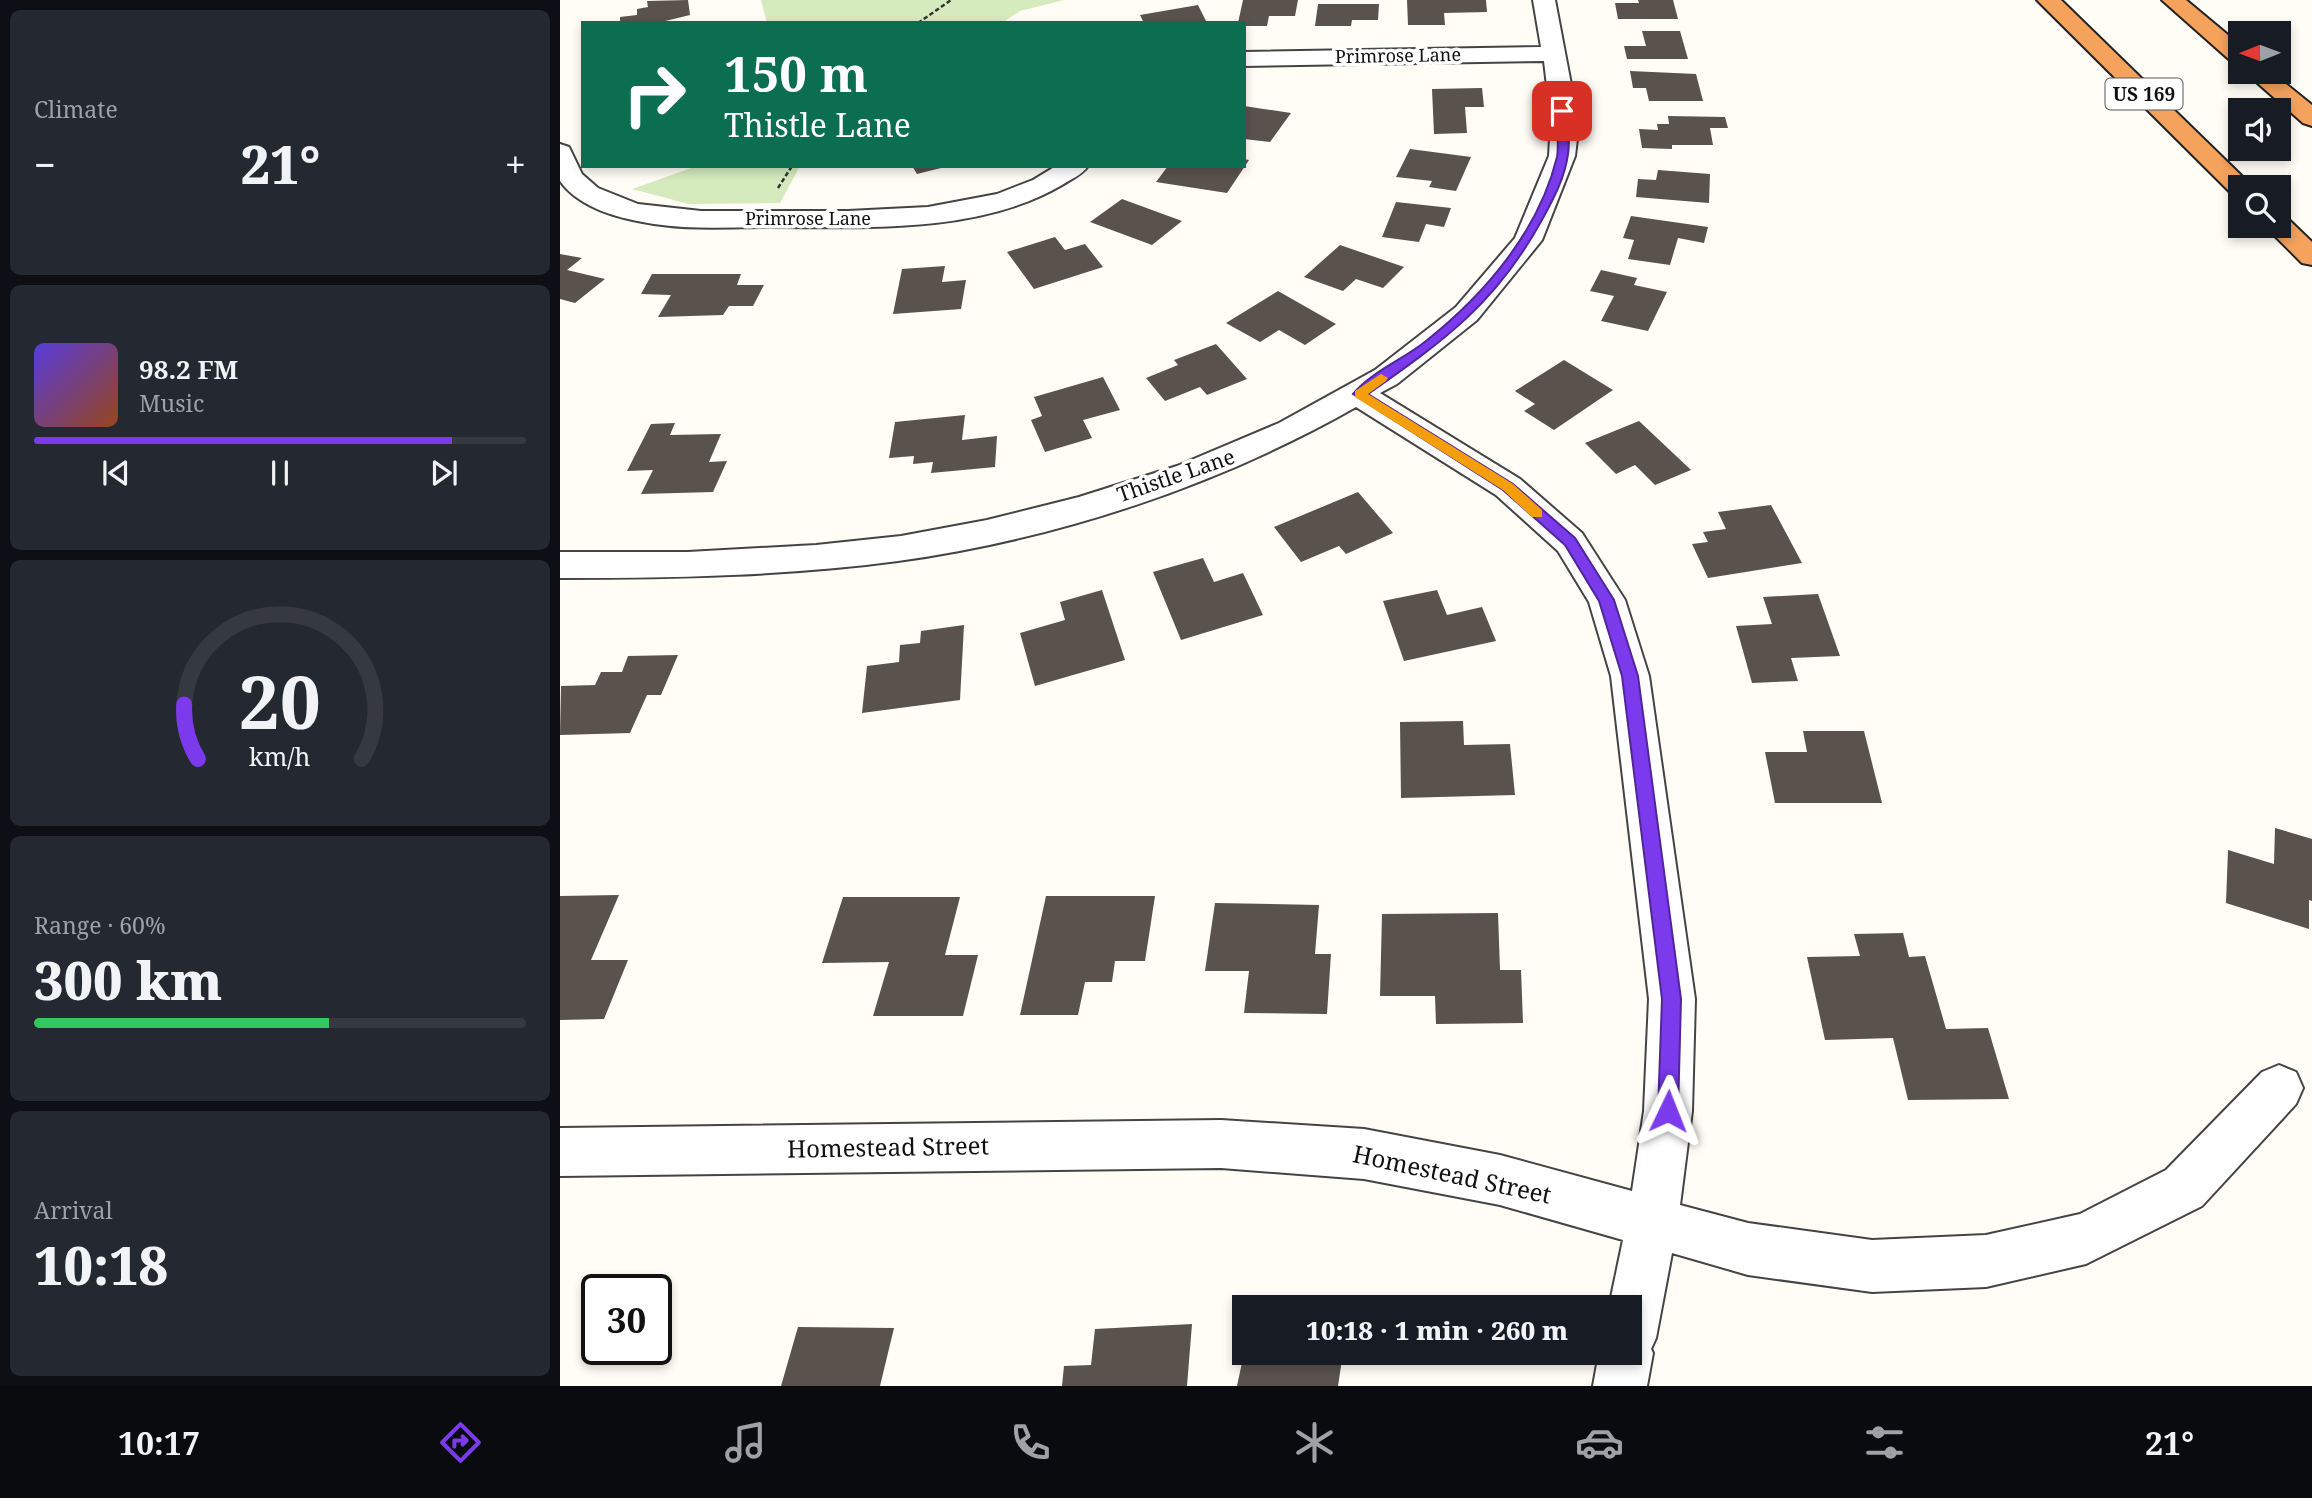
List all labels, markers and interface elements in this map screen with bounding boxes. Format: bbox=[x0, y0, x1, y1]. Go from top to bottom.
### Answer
north arrow bbox=[2228, 21, 2291, 84]
map controls bbox=[2228, 21, 2291, 238]
text: 150 m bbox=[724, 40, 868, 106]
street label: Primrose Lane bbox=[1335, 42, 1461, 68]
icon: right bbox=[609, 49, 700, 140]
road number: US 169 bbox=[2106, 78, 2182, 110]
pin bbox=[1532, 81, 1592, 141]
icon: arrive bbox=[1543, 92, 1581, 130]
text: Climate bbox=[34, 93, 118, 125]
button: sound bbox=[2228, 98, 2291, 161]
text: Thistle Lane bbox=[724, 103, 911, 146]
text: 21° bbox=[240, 128, 320, 199]
text: − bbox=[34, 138, 56, 190]
text: + bbox=[505, 138, 526, 190]
button: search bbox=[2228, 175, 2291, 238]
street label: Primrose Lane bbox=[745, 206, 871, 230]
text: 98.2 FM bbox=[139, 351, 238, 387]
text: Music bbox=[139, 387, 204, 419]
street label: Thistle Lane bbox=[1113, 442, 1238, 508]
icon: previous bbox=[97, 454, 135, 492]
icon: pause bbox=[261, 454, 299, 492]
icon: next bbox=[425, 454, 463, 492]
text: 20 bbox=[239, 651, 321, 750]
text: km/h bbox=[249, 739, 311, 773]
text: Range · 60% bbox=[34, 909, 166, 941]
text: 300 km bbox=[34, 944, 222, 1015]
position arrow bbox=[1631, 1074, 1705, 1148]
street label: Homestead Street bbox=[787, 1128, 989, 1165]
street label: Homestead Street bbox=[1350, 1136, 1555, 1211]
text: Arrival bbox=[34, 1194, 113, 1226]
text: 10:18 bbox=[34, 1229, 168, 1300]
speed limit sign: 30 bbox=[581, 1274, 672, 1365]
text: 10:18 · 1 min · 260 m bbox=[1306, 1312, 1568, 1348]
icon: directions bbox=[436, 1418, 485, 1467]
icon: music bbox=[721, 1418, 770, 1467]
icon: phone bbox=[1006, 1418, 1055, 1467]
icon: climate bbox=[1290, 1418, 1339, 1467]
icon: car bbox=[1575, 1418, 1624, 1467]
icon: filters bbox=[1860, 1418, 1909, 1467]
text: 10:17 bbox=[118, 1421, 200, 1464]
text: 21° bbox=[2145, 1421, 2194, 1464]

